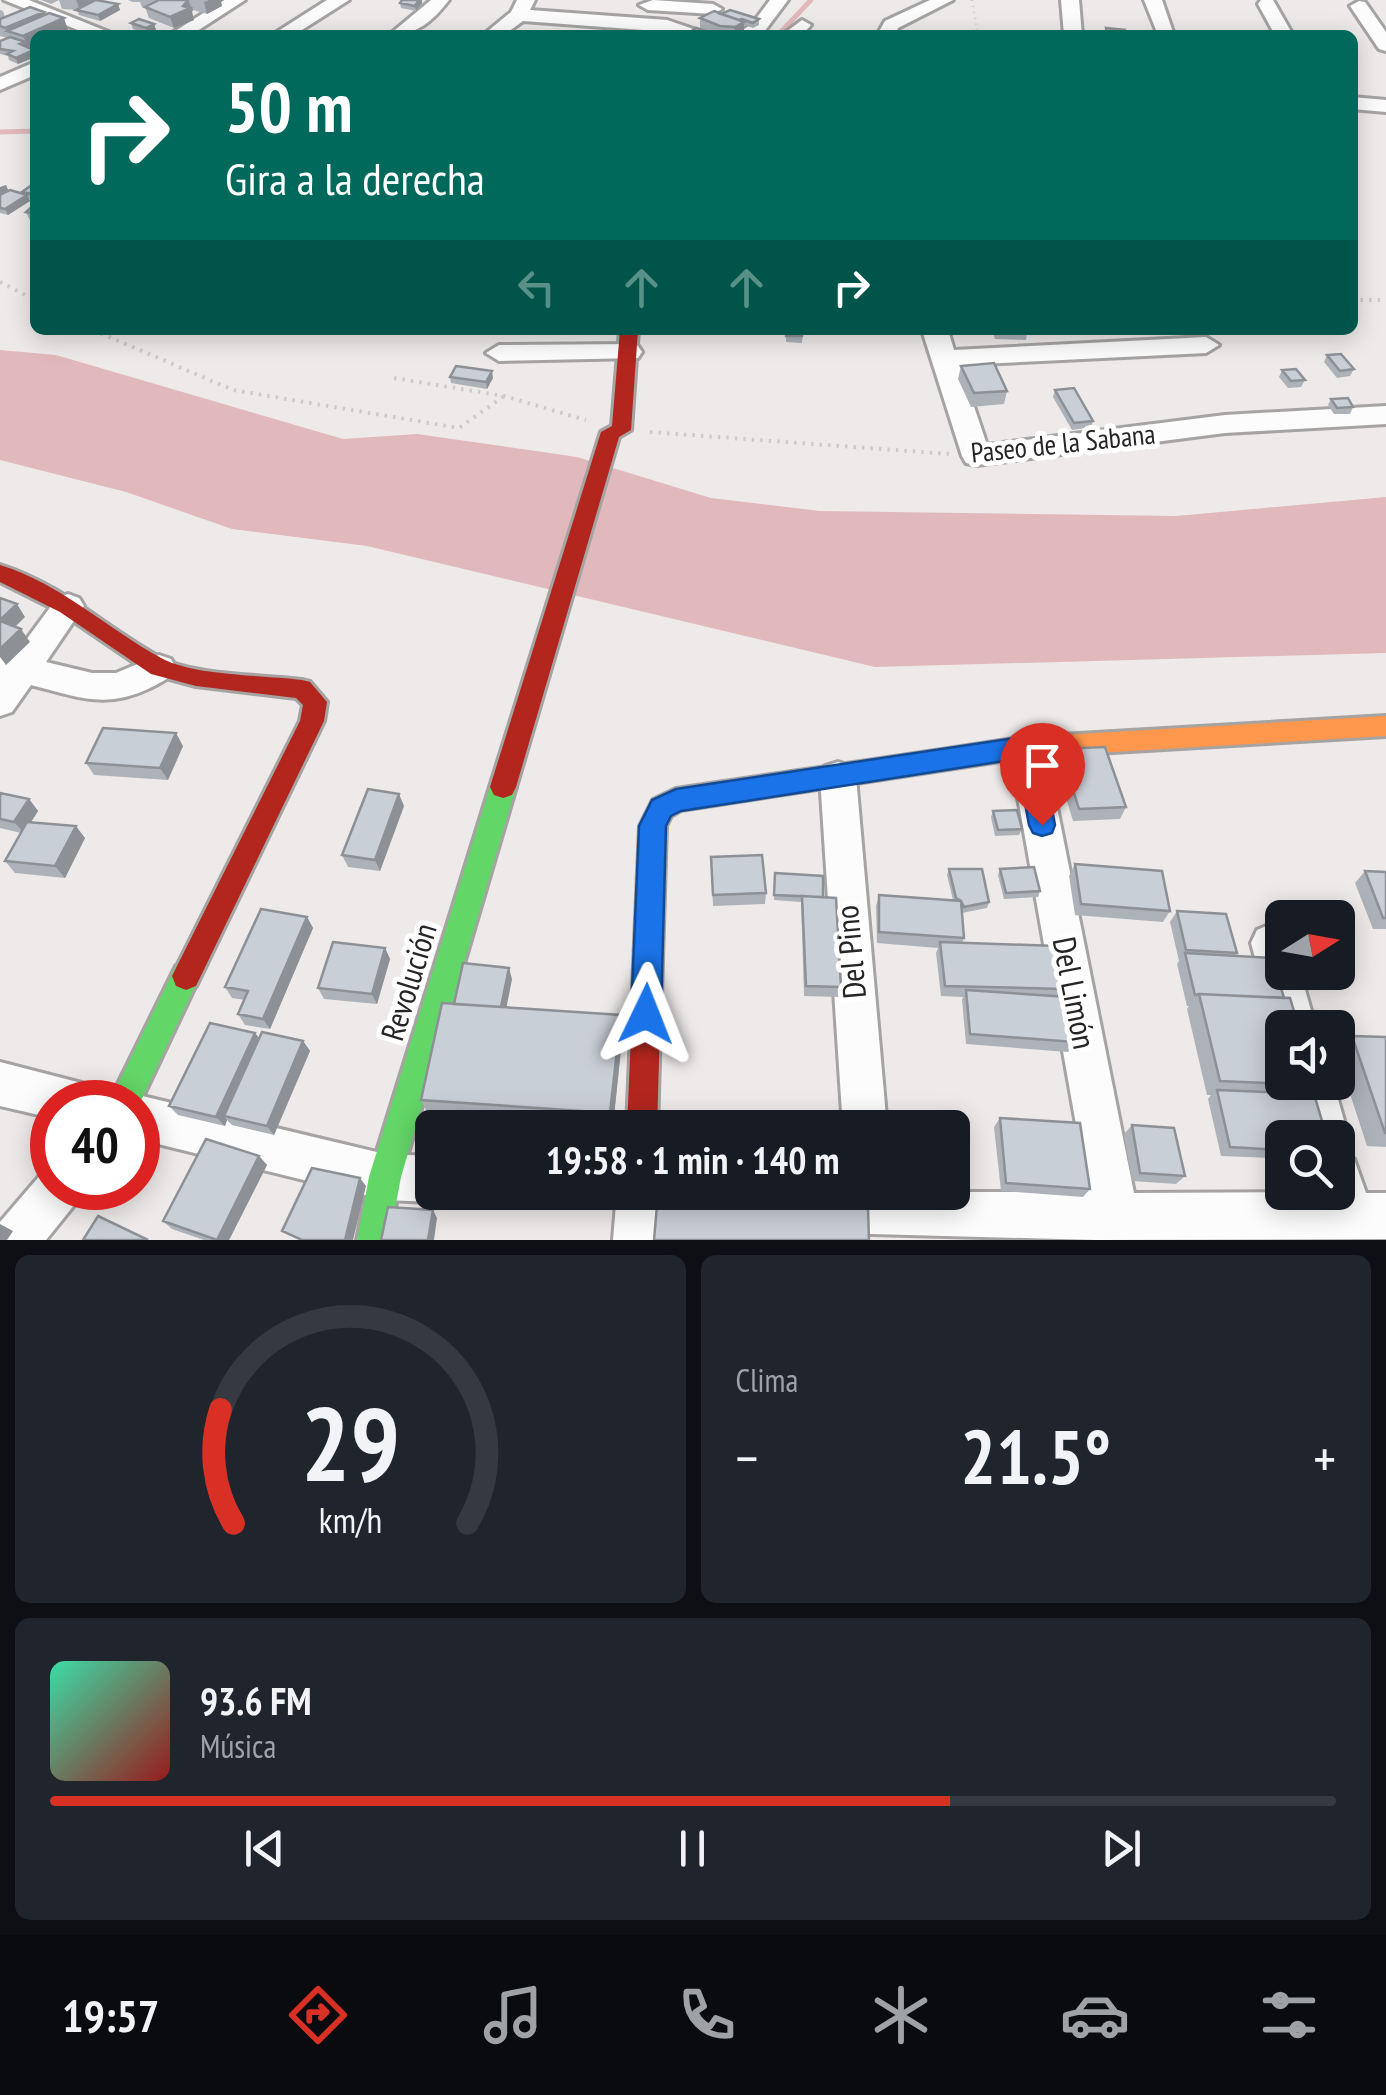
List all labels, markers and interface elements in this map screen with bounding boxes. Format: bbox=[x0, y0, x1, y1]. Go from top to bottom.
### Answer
text: 50 m bbox=[225, 61, 353, 151]
icon: right bbox=[60, 70, 190, 200]
text: Gira a la derecha bbox=[225, 149, 485, 207]
icon: left bbox=[509, 260, 564, 315]
icon: ahead bbox=[614, 260, 669, 315]
icon: ahead bbox=[719, 260, 774, 315]
icon: right bbox=[824, 260, 879, 315]
street label: Paseo de la Sabana bbox=[969, 414, 1157, 471]
pin bbox=[1000, 723, 1085, 826]
icon: arrive bbox=[1015, 738, 1070, 793]
north arrow bbox=[1265, 900, 1355, 990]
map controls bbox=[1265, 900, 1355, 1210]
street label: Del Pino bbox=[825, 904, 875, 1000]
street label: Revolución bbox=[370, 918, 446, 1046]
street label: Del Limón bbox=[1044, 933, 1106, 1052]
position arrow bbox=[594, 962, 698, 1066]
button: sound bbox=[1265, 1010, 1355, 1100]
speed limit sign: 40 bbox=[30, 1080, 160, 1210]
button: search bbox=[1265, 1120, 1355, 1210]
text: 19:58 · 1 min · 140 m bbox=[546, 1135, 839, 1184]
text: Clima bbox=[736, 1359, 798, 1401]
text: 29 bbox=[301, 1375, 400, 1510]
text: 21.5° bbox=[960, 1408, 1111, 1505]
text: − bbox=[736, 1422, 758, 1493]
text: + bbox=[1313, 1422, 1336, 1493]
text: km/h bbox=[319, 1497, 382, 1543]
text: 93.6 FM bbox=[200, 1676, 312, 1725]
text: Música bbox=[200, 1725, 276, 1767]
icon: previous bbox=[237, 1821, 292, 1876]
icon: pause bbox=[665, 1821, 720, 1876]
icon: next bbox=[1094, 1821, 1149, 1876]
icon: directions bbox=[283, 1980, 353, 2050]
icon: music bbox=[478, 1980, 548, 2050]
icon: phone bbox=[672, 1980, 742, 2050]
icon: climate bbox=[866, 1980, 936, 2050]
icon: car bbox=[1060, 1980, 1130, 2050]
icon: filters bbox=[1254, 1980, 1324, 2050]
text: 19:57 bbox=[62, 1986, 159, 2044]

